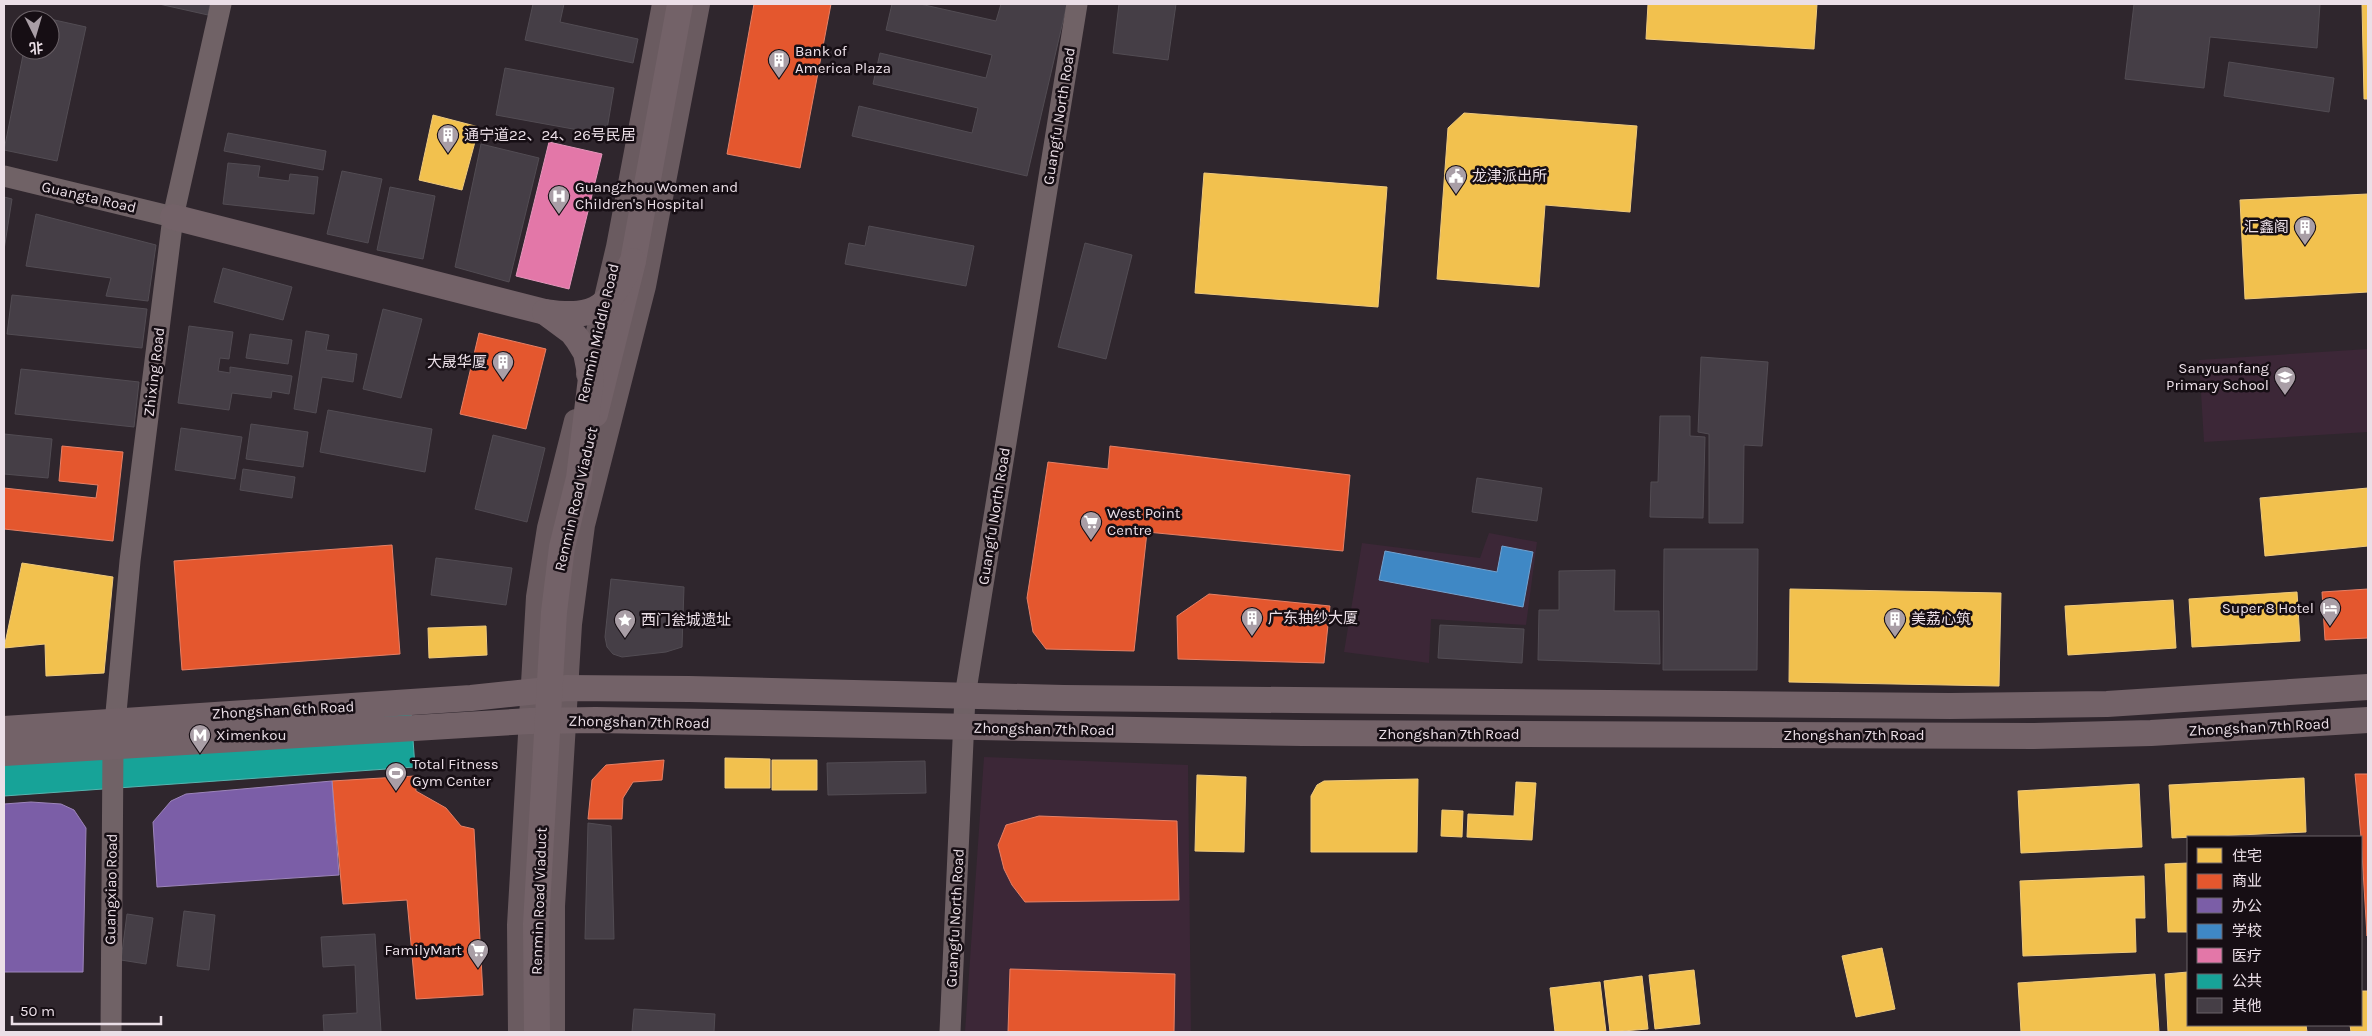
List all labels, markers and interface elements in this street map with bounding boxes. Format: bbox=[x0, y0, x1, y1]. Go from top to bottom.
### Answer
north arrow bbox=[10, 10, 60, 60]
text: 北 bbox=[28, 38, 44, 57]
place label: Bank of America Plaza bbox=[795, 42, 891, 77]
street label: Guangfu North Road bbox=[1039, 46, 1079, 186]
building icon: Bank of America Plaza bbox=[767, 48, 791, 79]
building icon: 通宁道22、24、26号民居 bbox=[436, 123, 460, 154]
place label: 通宁道22、24、26号民居 bbox=[464, 126, 636, 144]
public building icon: 龙津派出所 bbox=[1444, 164, 1468, 195]
place label: 龙津派出所 bbox=[1472, 167, 1547, 185]
street label: Guangta Road bbox=[40, 177, 138, 217]
place label: Guangzhou Women and Children's Hospital bbox=[575, 178, 738, 213]
hospital icon: Guangzhou Women and Children's Hospital bbox=[547, 184, 571, 215]
building icon: 汇鑫阁 bbox=[2293, 215, 2317, 246]
place label: 汇鑫阁 bbox=[2244, 218, 2289, 236]
street label: Renmin Middle Road bbox=[573, 262, 623, 404]
street label: Zhixing Road bbox=[140, 326, 168, 418]
building icon: 大晟华厦 bbox=[491, 350, 515, 381]
place label: 大晟华厦 bbox=[427, 353, 487, 371]
place label: Sanyuanfang Primary School bbox=[2166, 359, 2270, 394]
school or university icon: Sanyuanfang Primary School bbox=[2273, 365, 2297, 396]
street label: Renmin Road Viaduct bbox=[551, 425, 601, 573]
street label: Guangfu North Road bbox=[974, 446, 1014, 586]
place label: West Point Centre bbox=[1107, 504, 1181, 539]
supermarket icon: West Point Centre bbox=[1079, 510, 1103, 541]
hotel icon: Super 8 Hotel bbox=[2318, 596, 2342, 627]
place label: Super 8 Hotel bbox=[2222, 599, 2314, 617]
building icon: 广东抽纱大厦 bbox=[1240, 606, 1264, 637]
building icon: 美荔心筑 bbox=[1883, 607, 1907, 638]
place icon: 西门瓮城遗址 bbox=[613, 608, 637, 639]
place label: 广东抽纱大厦 bbox=[1268, 609, 1358, 627]
place label: 美荔心筑 bbox=[1911, 610, 1971, 628]
place label: 西门瓮城遗址 bbox=[641, 611, 731, 629]
street label: Zhongshan 6th Road bbox=[211, 697, 355, 723]
street label: Zhongshan 7th Road bbox=[568, 712, 710, 732]
street label: Zhongshan 7th Road bbox=[2188, 714, 2330, 740]
street label: Zhongshan 7th Road bbox=[973, 719, 1115, 739]
metro station icon: Ximenkou bbox=[188, 723, 212, 754]
street label: Zhongshan 7th Road bbox=[1378, 725, 1520, 743]
place label: Ximenkou bbox=[216, 726, 287, 744]
street label: Zhongshan 7th Road bbox=[1783, 726, 1925, 744]
place label: Total Fitness Gym Center bbox=[412, 755, 499, 790]
sports icon: Total Fitness Gym Center bbox=[384, 761, 408, 792]
street label: Renmin Road Viaduct bbox=[527, 827, 551, 975]
street label: Guangxiao Road bbox=[101, 833, 121, 945]
legend bbox=[2187, 836, 2362, 1026]
text: 住宅 bbox=[2232, 847, 2262, 865]
street label: Guangfu North Road bbox=[942, 848, 968, 988]
text: 商业 bbox=[2232, 872, 2262, 890]
text: 办公 bbox=[2232, 897, 2262, 915]
text: 学校 bbox=[2232, 922, 2262, 940]
supermarket icon: FamilyMart bbox=[466, 938, 490, 969]
place label: FamilyMart bbox=[385, 941, 462, 959]
text: 医疗 bbox=[2232, 947, 2262, 965]
text: 公共 bbox=[2232, 972, 2262, 990]
scale bar bbox=[12, 994, 161, 1026]
text: 其他 bbox=[2232, 997, 2262, 1015]
text: 50 m bbox=[20, 1002, 55, 1020]

